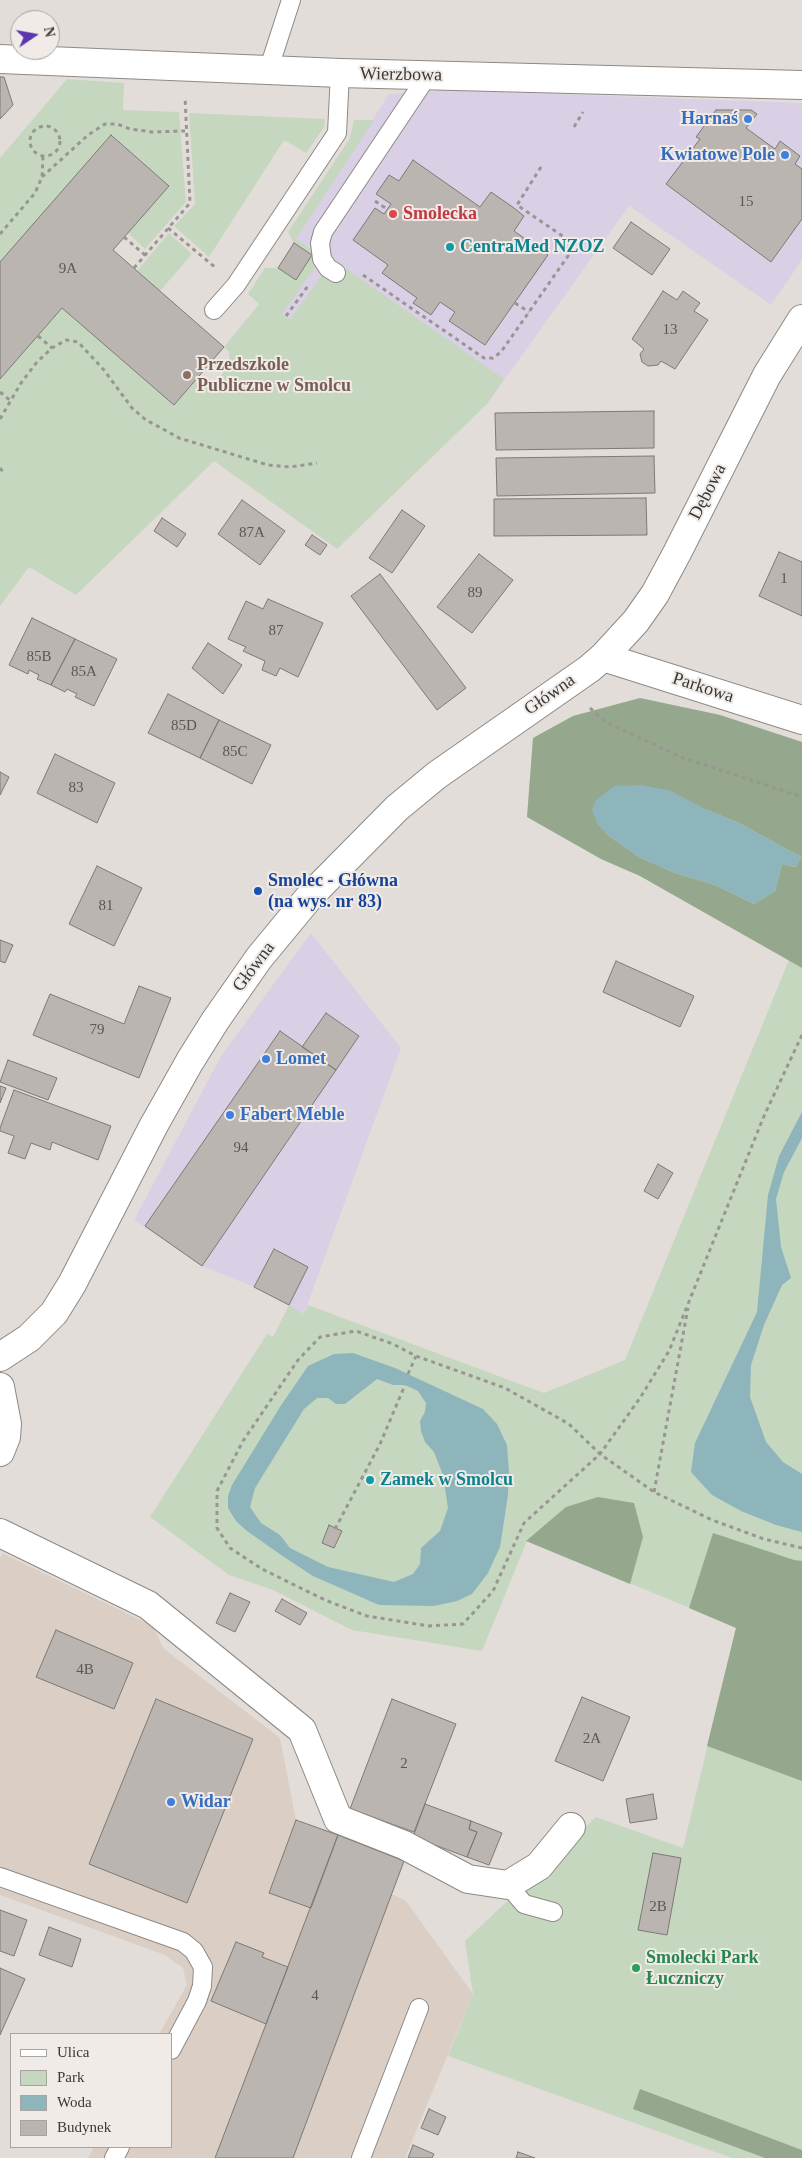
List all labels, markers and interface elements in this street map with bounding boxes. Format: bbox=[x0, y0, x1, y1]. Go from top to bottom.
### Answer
north arrow bbox=[10, 10, 60, 60]
text: N bbox=[41, 25, 58, 38]
street label: Wierzbowa bbox=[360, 63, 442, 87]
place label: Harnaś bbox=[681, 108, 738, 130]
marker: Harnaś bbox=[742, 113, 754, 125]
place label: Kwiatowe Pole bbox=[661, 144, 775, 166]
marker: Kwiatowe Pole bbox=[779, 149, 791, 161]
house number: 15 bbox=[738, 193, 754, 211]
place label: Smolecka bbox=[403, 203, 477, 225]
marker: Smolecka bbox=[387, 208, 399, 220]
place label: CentraMed NZOZ bbox=[460, 236, 604, 258]
marker: CentraMed NZOZ bbox=[444, 241, 456, 253]
house number: 9A bbox=[59, 260, 77, 278]
house number: 13 bbox=[662, 321, 678, 339]
place label: Przedszkole Publiczne w Smolcu bbox=[197, 354, 351, 396]
marker: Przedszkole Publiczne w Smolcu bbox=[181, 369, 193, 381]
street label: Dębowa bbox=[685, 460, 731, 524]
house number: 87A bbox=[239, 524, 265, 542]
house number: 1 bbox=[780, 570, 788, 588]
house number: 89 bbox=[468, 584, 482, 602]
house number: 87 bbox=[268, 622, 284, 640]
house number: 85B bbox=[26, 648, 52, 666]
house number: 85A bbox=[71, 663, 97, 681]
street label: Parkowa bbox=[670, 668, 736, 708]
street label: Główna bbox=[520, 670, 580, 720]
house number: 85D bbox=[171, 717, 197, 735]
house number: 85C bbox=[222, 743, 248, 761]
house number: 83 bbox=[68, 779, 84, 797]
place label: Smolec - Główna (na wys. nr 83) bbox=[268, 870, 398, 912]
marker: Smolec - Główna (na wys. nr 83) bbox=[252, 885, 264, 897]
house number: 81 bbox=[98, 897, 114, 915]
street label: Główna bbox=[228, 938, 280, 996]
house number: 79 bbox=[90, 1021, 104, 1039]
place label: Lomet bbox=[276, 1048, 326, 1070]
marker: Lomet bbox=[260, 1053, 272, 1065]
place label: Fabert Meble bbox=[240, 1104, 344, 1126]
marker: Fabert Meble bbox=[224, 1109, 236, 1121]
house number: 94 bbox=[234, 1139, 248, 1157]
place label: Zamek w Smolcu bbox=[380, 1469, 513, 1491]
marker: Zamek w Smolcu bbox=[364, 1474, 376, 1486]
house number: 4B bbox=[76, 1661, 94, 1679]
house number: 2A bbox=[583, 1730, 601, 1748]
house number: 2 bbox=[400, 1755, 408, 1773]
place label: Widar bbox=[181, 1791, 231, 1813]
marker: Widar bbox=[165, 1796, 177, 1808]
house number: 2B bbox=[649, 1898, 667, 1916]
place label: Smolecki Park Łuczniczy bbox=[646, 1947, 758, 1990]
marker: Smolecki Park Łuczniczy bbox=[630, 1962, 642, 1974]
house number: 4 bbox=[311, 1987, 319, 2005]
legend bbox=[10, 2033, 172, 2148]
text: Ulica bbox=[57, 2044, 89, 2060]
text: Park bbox=[57, 2069, 85, 2085]
text: Woda bbox=[57, 2094, 92, 2110]
text: Budynek bbox=[57, 2119, 111, 2135]

